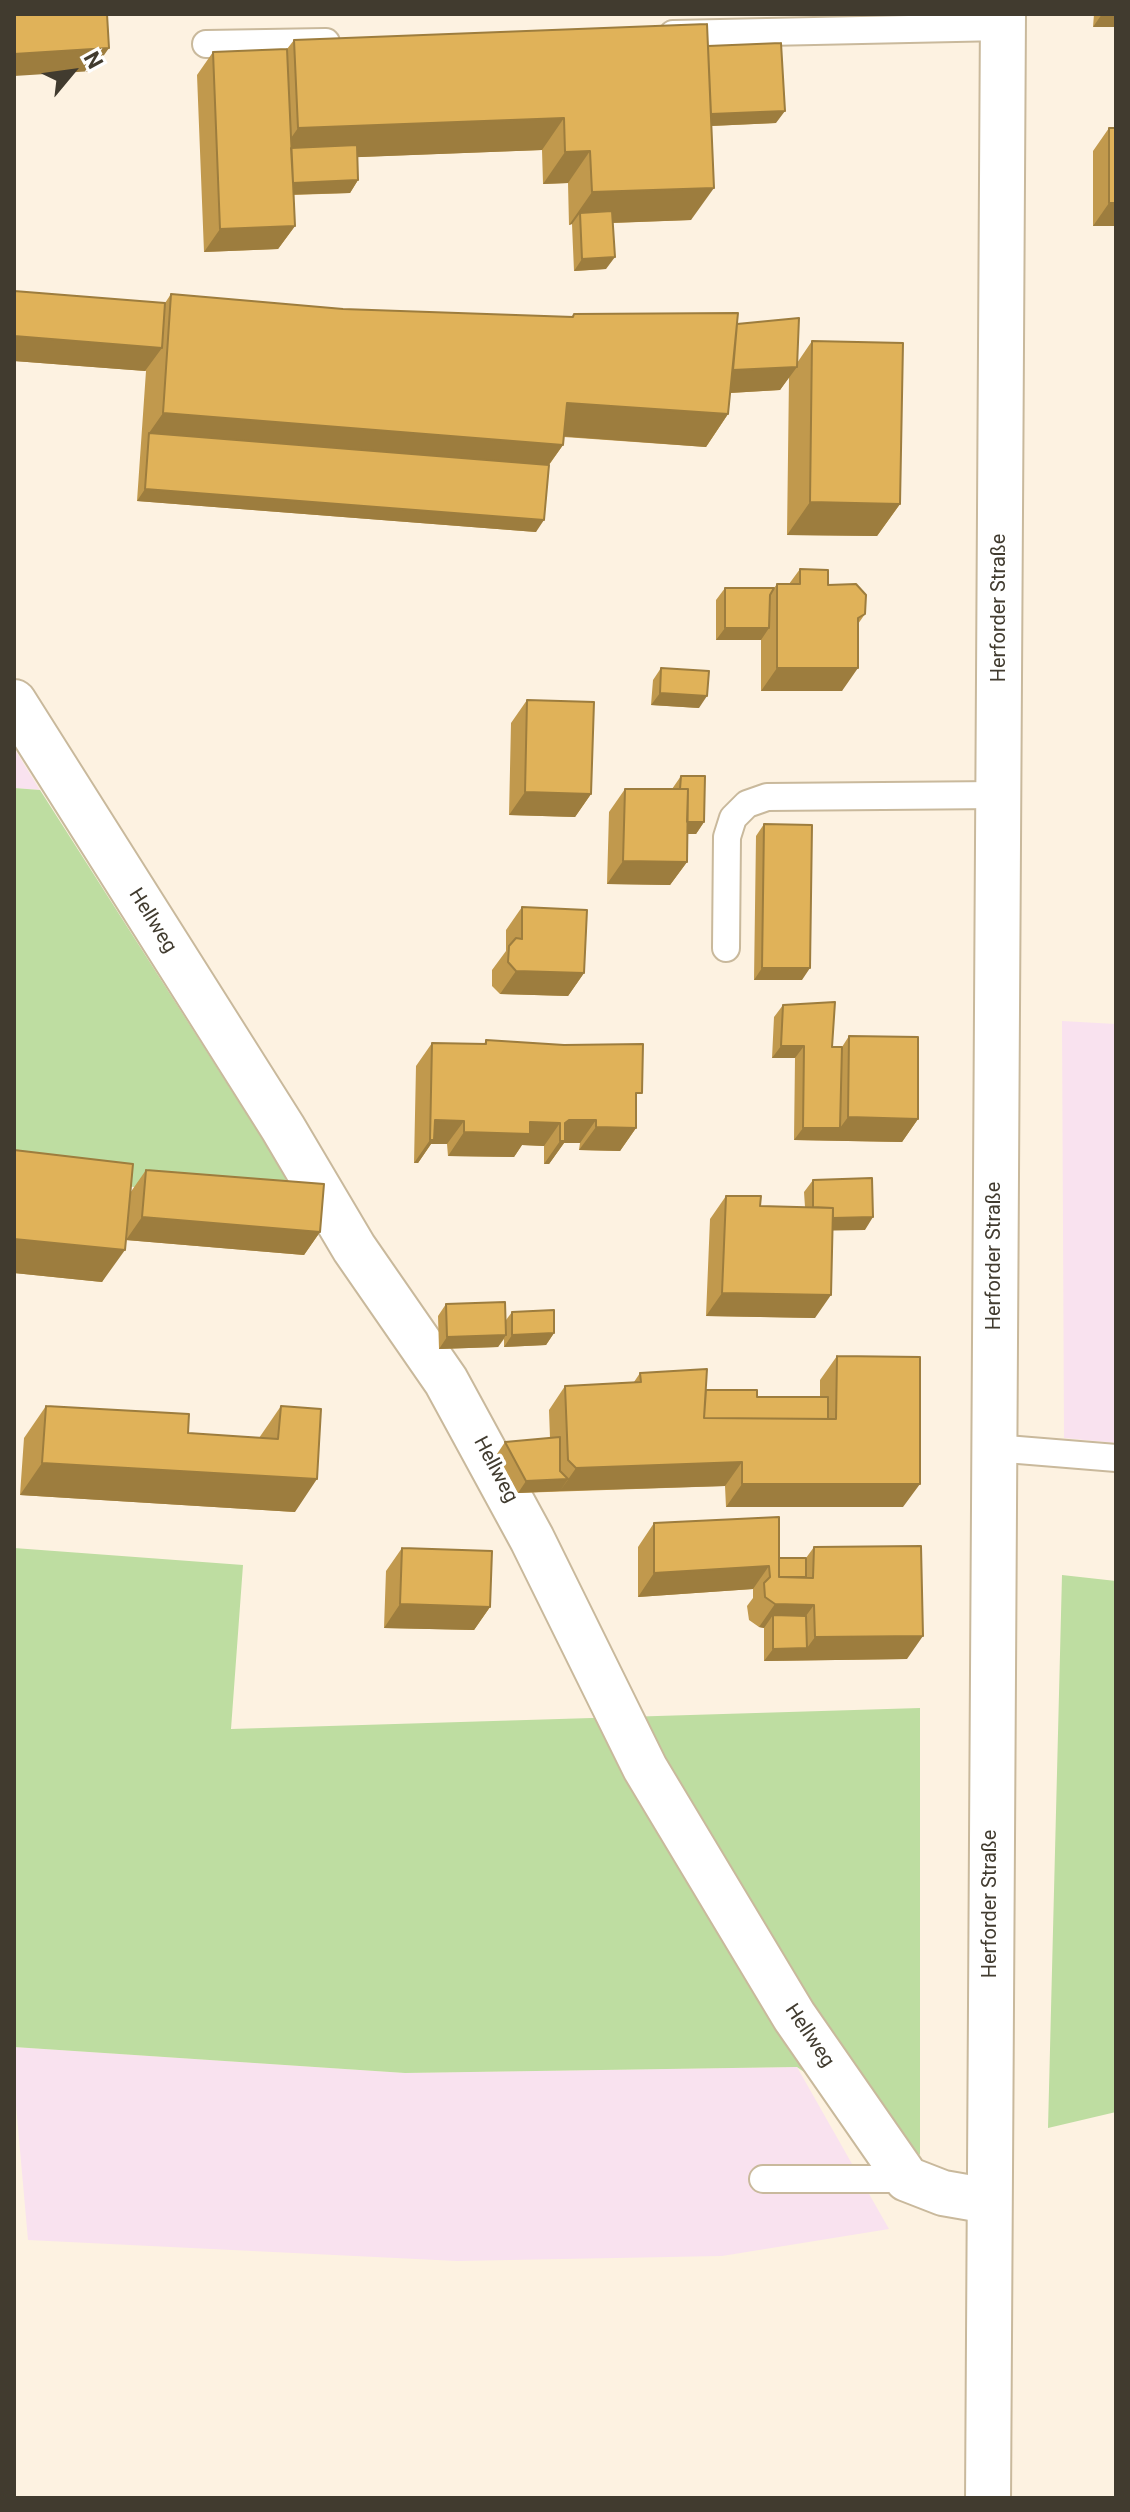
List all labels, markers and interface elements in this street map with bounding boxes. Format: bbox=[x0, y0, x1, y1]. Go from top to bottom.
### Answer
north arrow bbox=[32, 32, 112, 112]
text: N bbox=[79, 47, 108, 73]
street label: Herforder Straße bbox=[988, 534, 1012, 682]
street label: Hellweg bbox=[123, 884, 181, 958]
street label: Herforder Straße bbox=[983, 1182, 1007, 1330]
street label: Hellweg bbox=[468, 1433, 522, 1507]
street label: Herforder Straße bbox=[979, 1830, 1003, 1978]
street label: Hellweg bbox=[779, 2000, 839, 2072]

